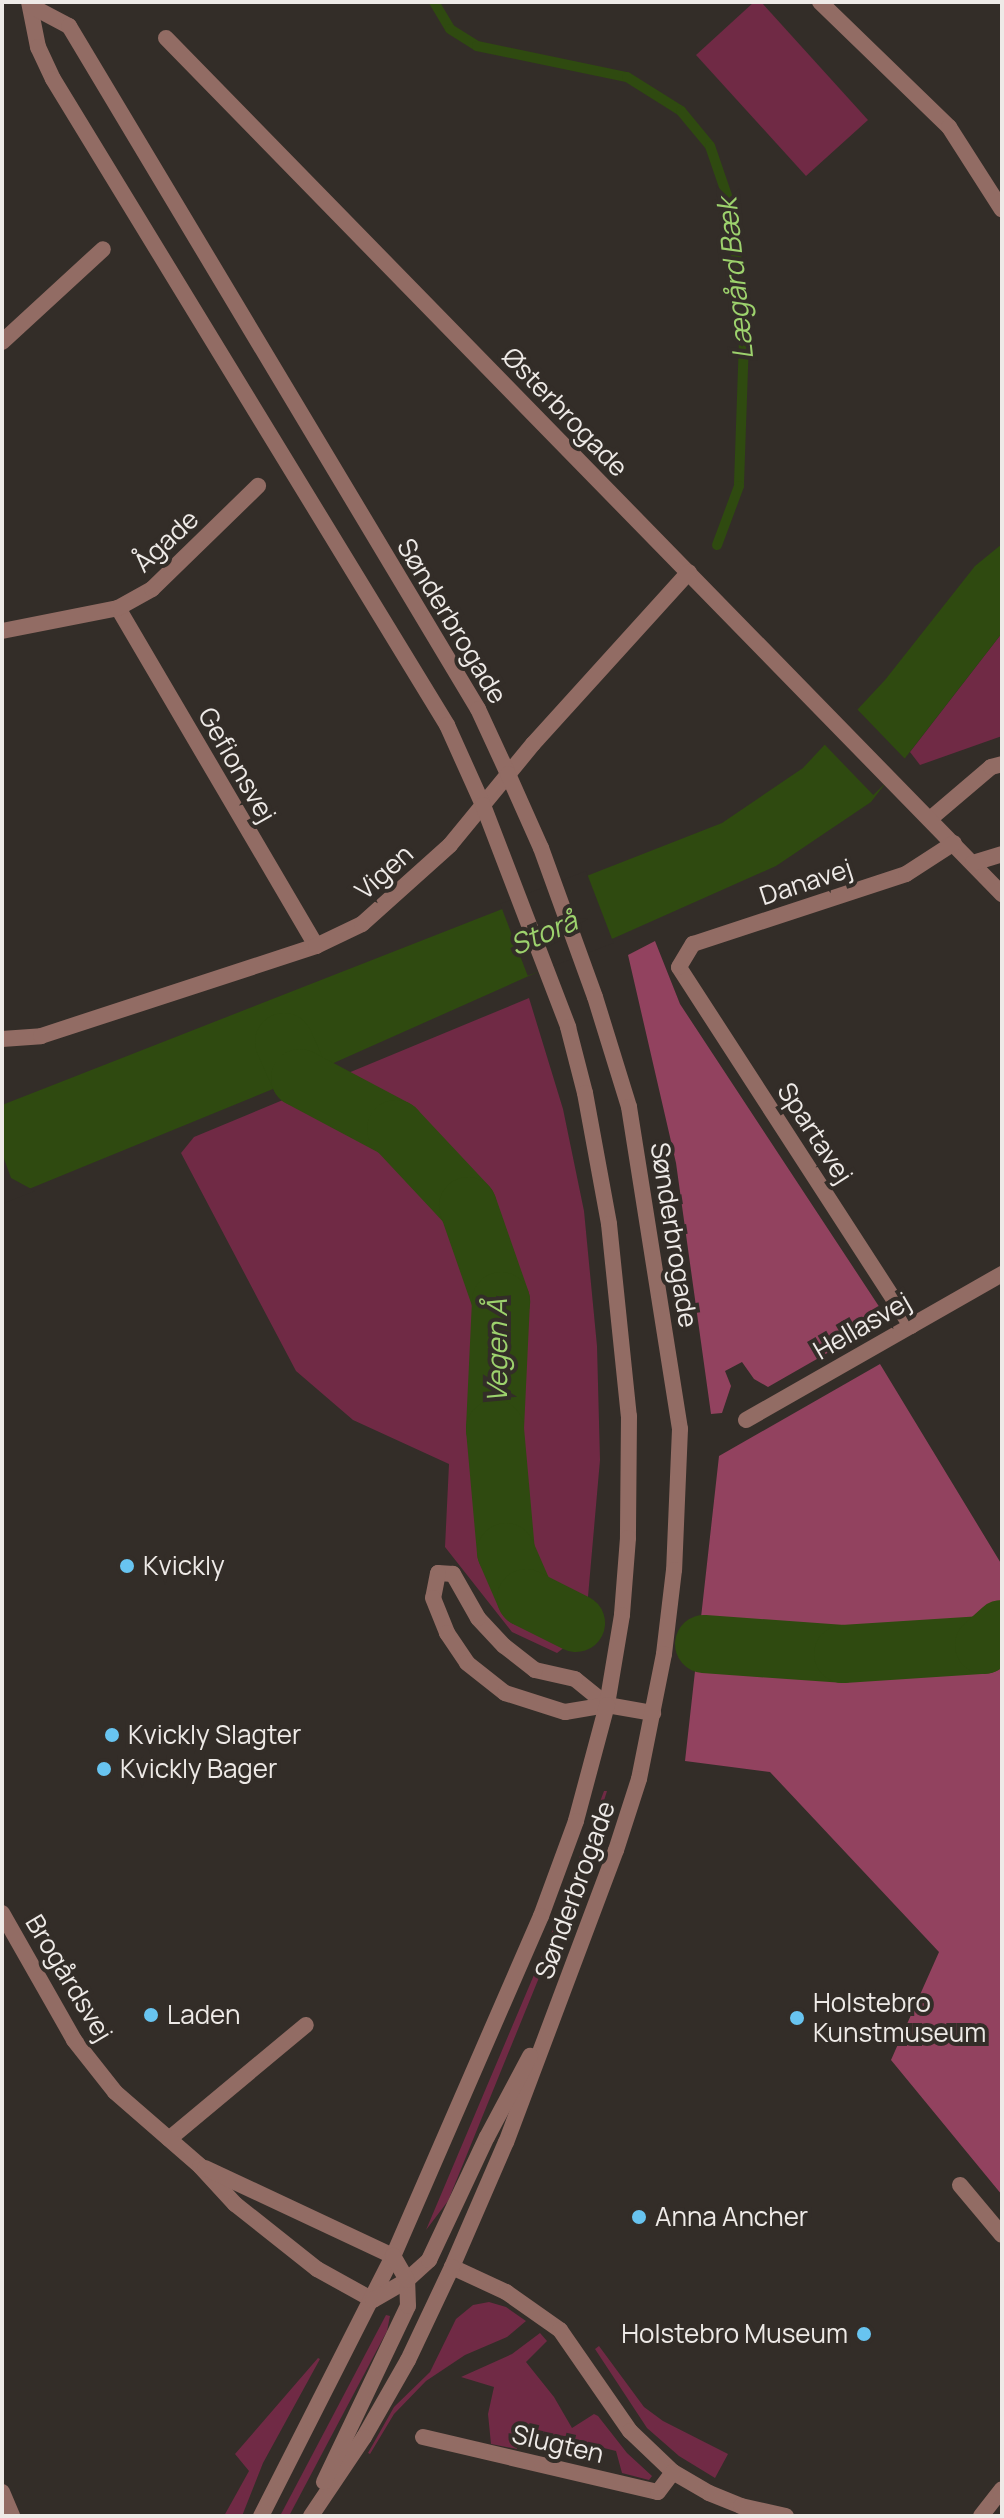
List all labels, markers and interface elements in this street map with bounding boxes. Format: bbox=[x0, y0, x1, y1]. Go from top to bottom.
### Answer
water label: Lægård Bæk bbox=[709, 197, 759, 361]
street label: Østerbrogade bbox=[496, 341, 634, 483]
street label: Ågade bbox=[127, 503, 205, 579]
street label: Sønderbrogade bbox=[390, 533, 514, 709]
street label: Gefionsvej bbox=[192, 702, 282, 828]
street label: Vigen bbox=[349, 838, 419, 906]
street label: Danavej bbox=[756, 852, 856, 912]
water label: Storå bbox=[504, 903, 582, 961]
street label: Spartavej bbox=[771, 1077, 859, 1189]
street label: Sønderbrogade bbox=[644, 1140, 704, 1330]
street label: Hellasvej bbox=[808, 1286, 916, 1366]
water label: Vegen Å bbox=[479, 1299, 513, 1403]
place label: Kvickly bbox=[143, 1550, 225, 1582]
marker: Kvickly bbox=[118, 1557, 136, 1575]
place label: Kvickly Slagter bbox=[128, 1719, 301, 1751]
marker: Kvickly Slagter bbox=[103, 1726, 121, 1744]
place label: Kvickly Bager bbox=[120, 1753, 277, 1785]
marker: Kvickly Bager bbox=[95, 1760, 113, 1778]
street label: Sønderbrogade bbox=[528, 1797, 622, 1983]
street label: Brogårdsvej bbox=[19, 1909, 119, 2047]
place label: Holstebro Kunstmuseum bbox=[813, 1987, 986, 2048]
place label: Laden bbox=[167, 1999, 240, 2031]
marker: Laden bbox=[142, 2006, 160, 2024]
marker: Holstebro Kunstmuseum bbox=[788, 2009, 806, 2027]
place label: Anna Ancher bbox=[655, 2201, 808, 2233]
marker: Anna Ancher bbox=[630, 2208, 648, 2226]
place label: Holstebro Museum bbox=[621, 2318, 848, 2350]
marker: Holstebro Museum bbox=[855, 2325, 873, 2343]
street label: Slugten bbox=[509, 2418, 607, 2470]

